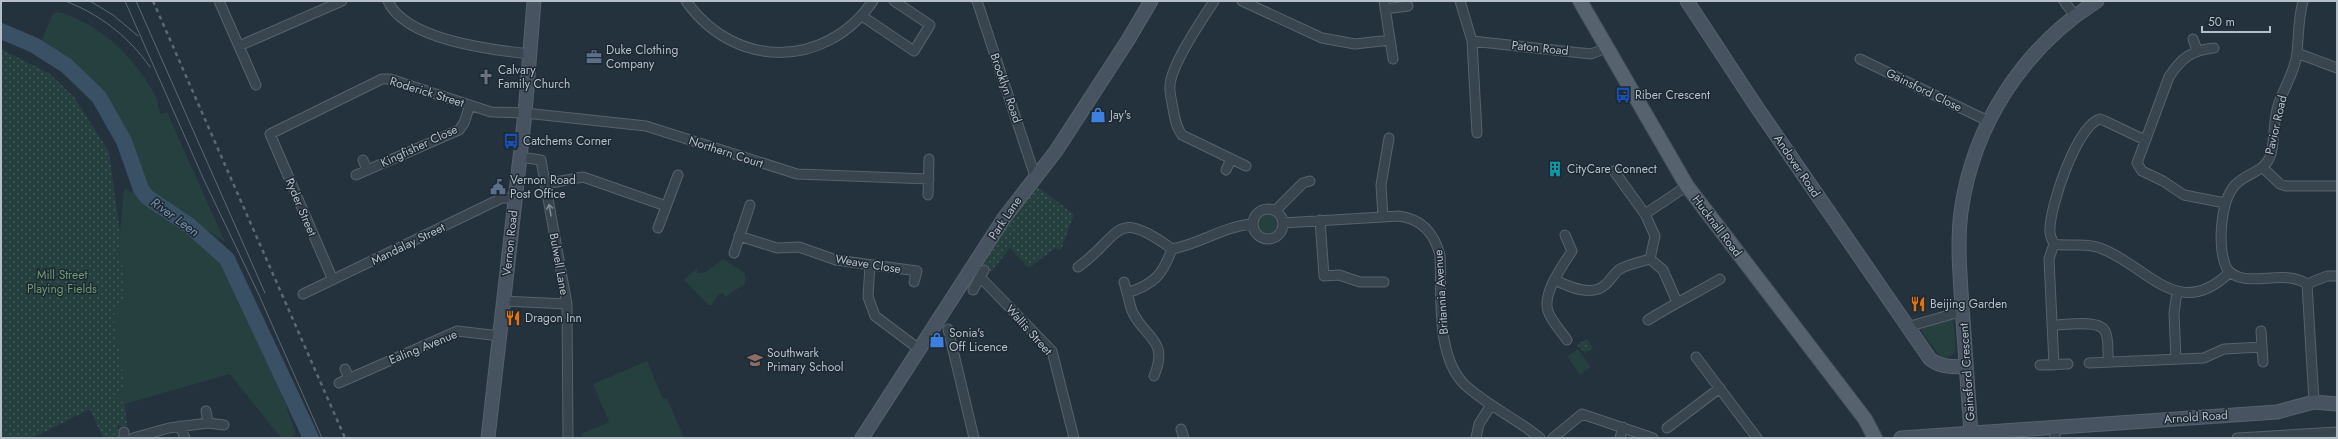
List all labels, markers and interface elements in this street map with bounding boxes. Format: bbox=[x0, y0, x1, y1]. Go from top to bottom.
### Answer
scale bar bbox=[2202, 8, 2270, 34]
text: 50 m bbox=[2208, 13, 2235, 31]
street label: Paton Road bbox=[1511, 36, 1569, 60]
place label: Duke Clothing Company bbox=[606, 41, 678, 73]
office icon: Duke Clothing Company bbox=[585, 48, 603, 66]
street label: Brooklyn Road bbox=[986, 51, 1026, 125]
place label: Calvary Family Church bbox=[498, 61, 570, 93]
street label: Gainsford Close bbox=[1883, 64, 1965, 116]
church icon: Calvary Family Church bbox=[477, 68, 495, 86]
street label: Roderick Street bbox=[388, 72, 466, 112]
bus stop icon: Riber Crescent bbox=[1614, 86, 1632, 104]
place label: Riber Crescent bbox=[1635, 86, 1710, 104]
street label: Pavior Road bbox=[2260, 94, 2292, 156]
shop icon: Jay's bbox=[1089, 106, 1107, 124]
place label: Jay's bbox=[1108, 106, 1131, 124]
street label: Kingfisher Close bbox=[377, 120, 461, 172]
street label: Northern Court bbox=[686, 131, 766, 173]
street label: Andover Road bbox=[1769, 131, 1825, 201]
bus stop icon: Catchems Corner bbox=[502, 132, 520, 150]
place label: Catchems Corner bbox=[523, 132, 612, 150]
building icon: CityCare Connect bbox=[1546, 160, 1564, 178]
place label: CityCare Connect bbox=[1567, 160, 1657, 178]
place label: Vernon Road Post Office bbox=[510, 171, 576, 203]
street label: Ryder Street bbox=[281, 175, 321, 239]
public building icon: Vernon Road Post Office bbox=[489, 178, 507, 196]
street label: Hucknall Road bbox=[1688, 191, 1746, 261]
water label: River Leen bbox=[147, 193, 203, 241]
street label: Park Lane bbox=[984, 193, 1026, 243]
one-way arrow bbox=[546, 204, 554, 217]
street label: Vernon Road bbox=[498, 209, 522, 277]
street label: Mandalay Street bbox=[368, 218, 448, 270]
street label: Bulwell Lane bbox=[545, 232, 573, 296]
street label: Britannia Avenue bbox=[1429, 249, 1453, 335]
street label: Weave Close bbox=[834, 250, 902, 278]
park label: Mill Street Playing Fields bbox=[27, 266, 97, 298]
restaurant icon: Beijing Garden bbox=[1909, 295, 1927, 313]
place label: Beijing Garden bbox=[1930, 295, 2007, 313]
street label: Wallis Street bbox=[1002, 301, 1057, 359]
restaurant icon: Dragon Inn bbox=[504, 309, 522, 327]
place label: Dragon Inn bbox=[525, 309, 582, 327]
street label: Gainsford Crescent bbox=[1955, 322, 1979, 422]
place label: Sonia's Off Licence bbox=[949, 324, 1008, 356]
street label: Ealing Avenue bbox=[386, 325, 460, 369]
shop icon: Sonia's Off Licence bbox=[928, 331, 946, 349]
place label: Southwark Primary School bbox=[767, 344, 844, 376]
school or university icon: Southwark Primary School bbox=[746, 351, 764, 369]
street label: Arnold Road bbox=[2163, 406, 2229, 428]

